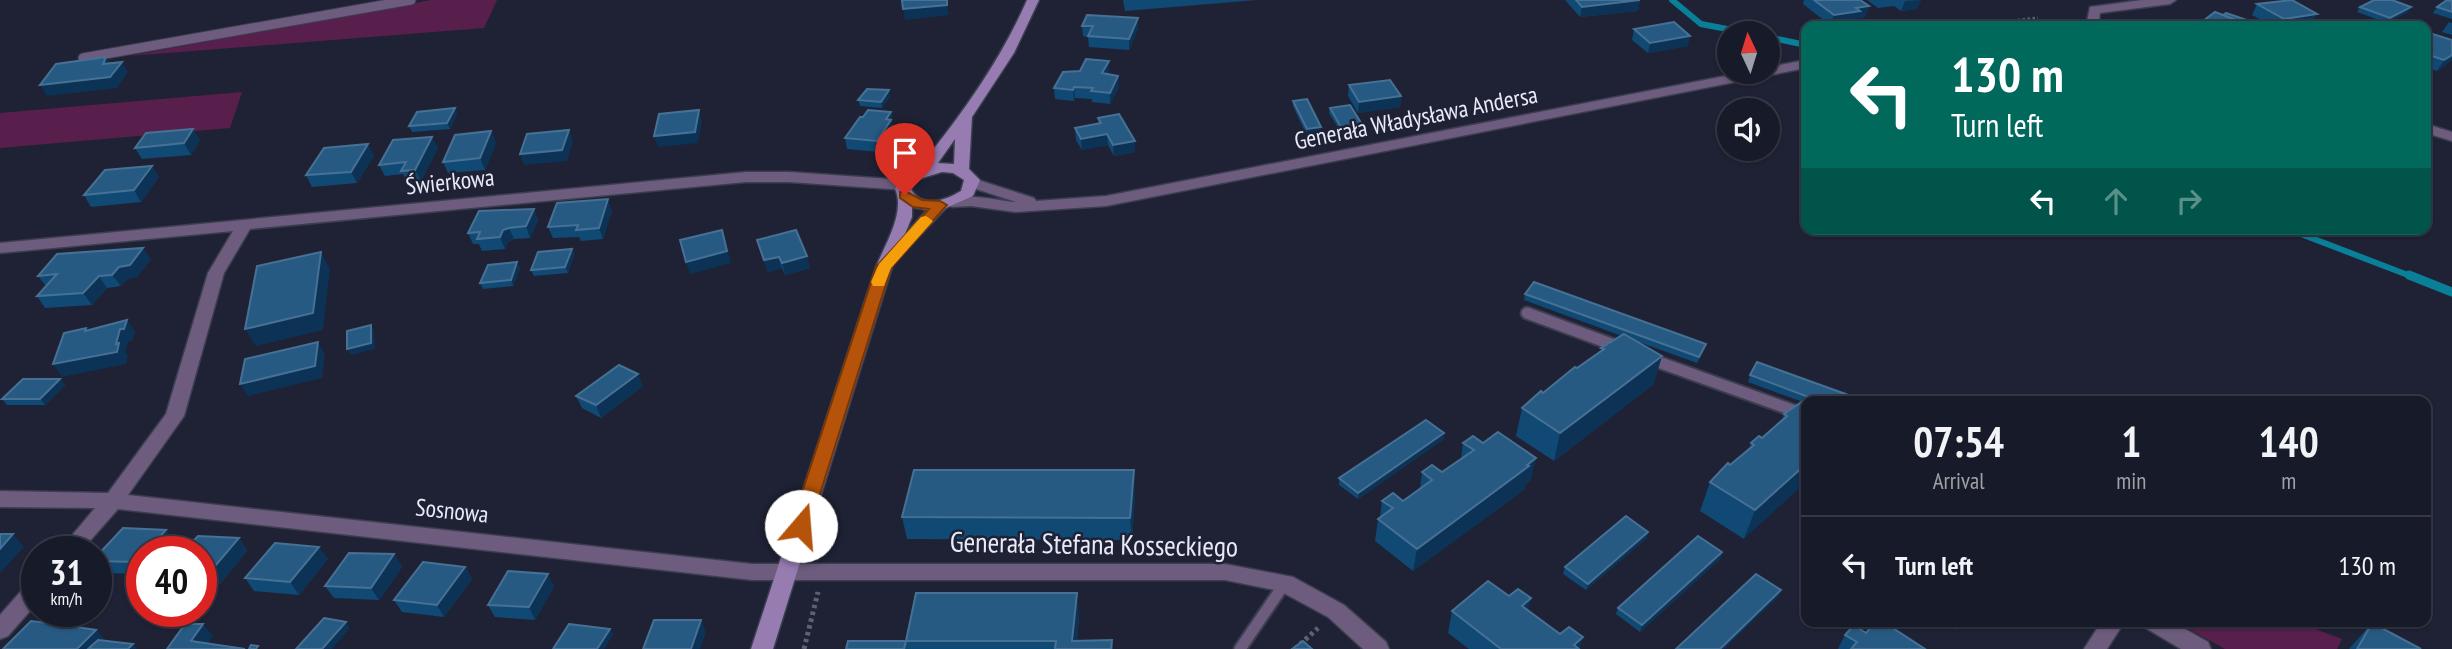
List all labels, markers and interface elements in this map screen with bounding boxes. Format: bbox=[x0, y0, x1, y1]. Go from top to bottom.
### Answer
north arrow bbox=[1717, 21, 1780, 84]
map controls bbox=[1717, 21, 1780, 161]
text: 130 m bbox=[1951, 42, 2064, 106]
icon: left bbox=[1836, 49, 1927, 140]
street label: Generała Władysława Andersa bbox=[1292, 79, 1540, 156]
button: sound bbox=[1717, 98, 1780, 161]
text: Turn left bbox=[1951, 104, 2043, 146]
pin bbox=[875, 123, 935, 195]
icon: arrive bbox=[886, 134, 924, 172]
street label: Świerkowa bbox=[404, 161, 496, 202]
icon: left bbox=[2024, 182, 2062, 220]
icon: ahead bbox=[2097, 182, 2135, 220]
icon: right bbox=[2170, 182, 2208, 220]
text: 07:54 bbox=[1913, 414, 2004, 469]
text: 1 bbox=[2121, 414, 2141, 469]
text: 140 bbox=[2259, 414, 2319, 469]
text: Arrival bbox=[1933, 466, 1985, 495]
text: min bbox=[2116, 466, 2146, 495]
text: m bbox=[2281, 466, 2296, 495]
position arrow bbox=[764, 489, 838, 563]
street label: Sosnowa bbox=[414, 491, 490, 530]
street label: Generała Stefana Kosseckiego bbox=[950, 522, 1238, 565]
speed limit sign: 40 bbox=[126, 536, 217, 627]
icon: left bbox=[1836, 546, 1874, 584]
text: 31 bbox=[50, 549, 83, 595]
text: Turn left bbox=[1895, 549, 1973, 582]
text: 130 m bbox=[2338, 549, 2396, 582]
text: km/h bbox=[51, 587, 82, 610]

